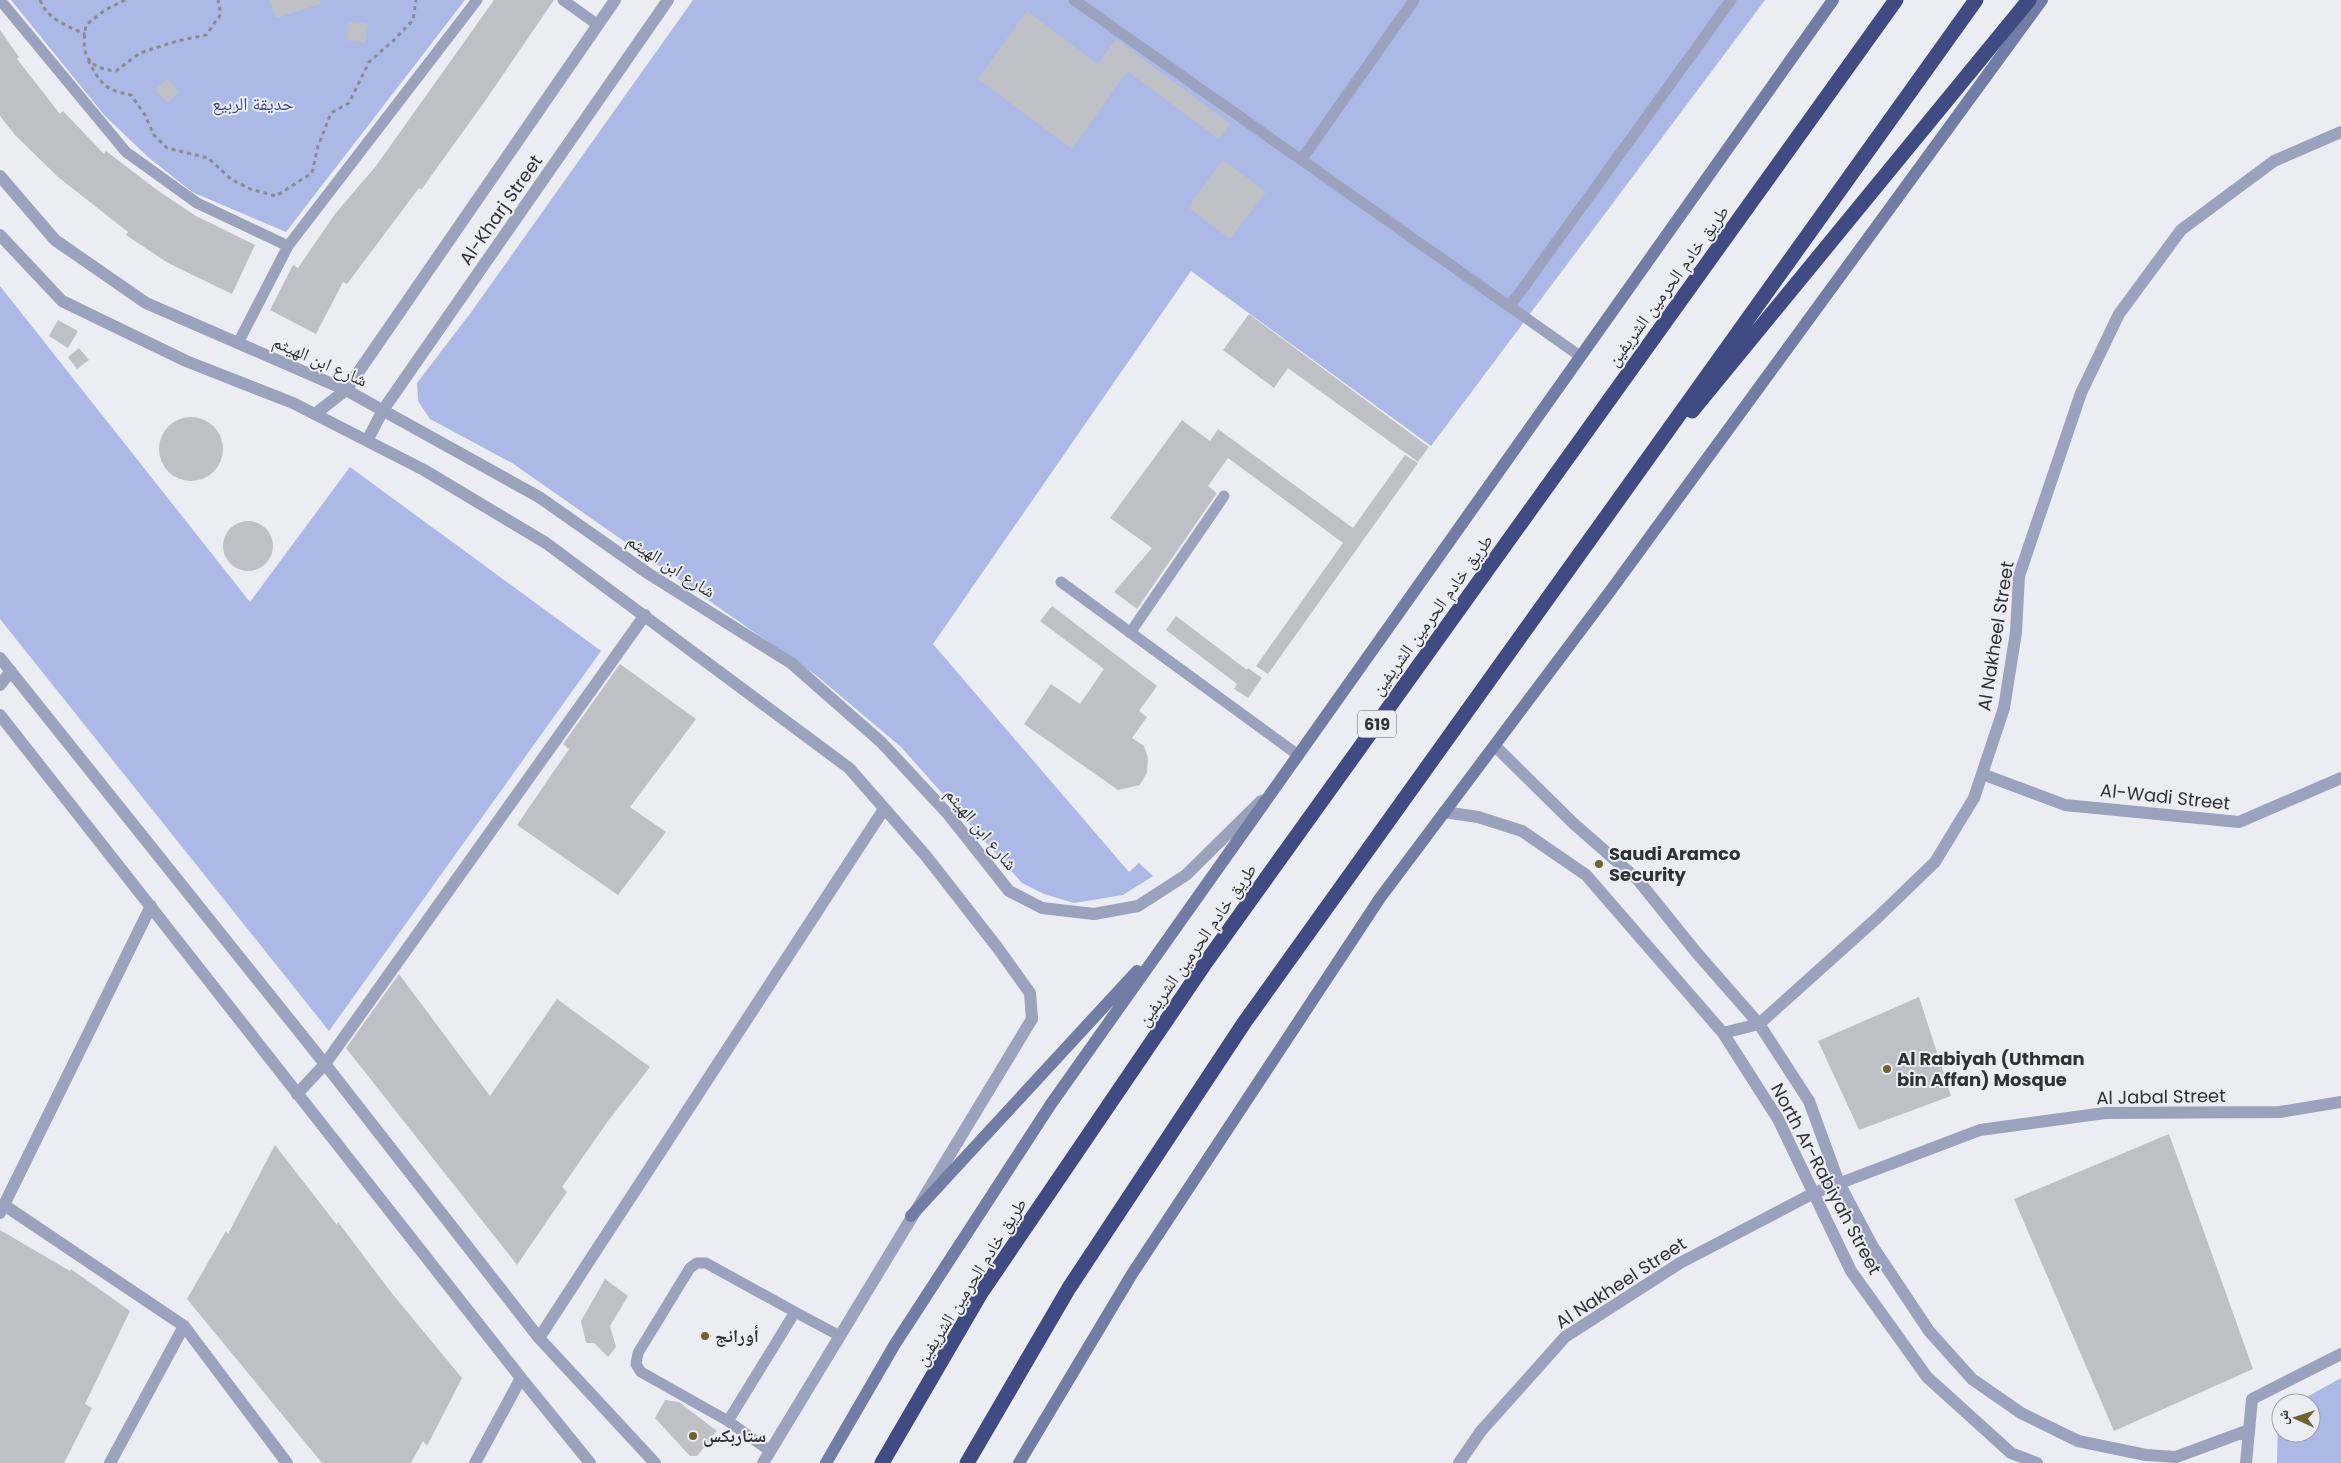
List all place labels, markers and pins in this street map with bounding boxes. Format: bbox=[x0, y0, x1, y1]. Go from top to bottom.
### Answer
place label: Saudi Aramco Security bbox=[1609, 841, 1740, 887]
marker: Saudi Aramco Security bbox=[1593, 858, 1605, 870]
place label: Al Rabiyah (Uthman bin Affan) Mosque bbox=[1897, 1046, 2085, 1092]
marker: Al Rabiyah (Uthman bin Affan) Mosque bbox=[1881, 1063, 1893, 1075]
place label: أورانج bbox=[715, 1323, 759, 1348]
marker: أورانج bbox=[699, 1330, 711, 1342]
place label: ستاربكس bbox=[703, 1423, 766, 1448]
marker: ستاربكس bbox=[687, 1430, 699, 1442]

